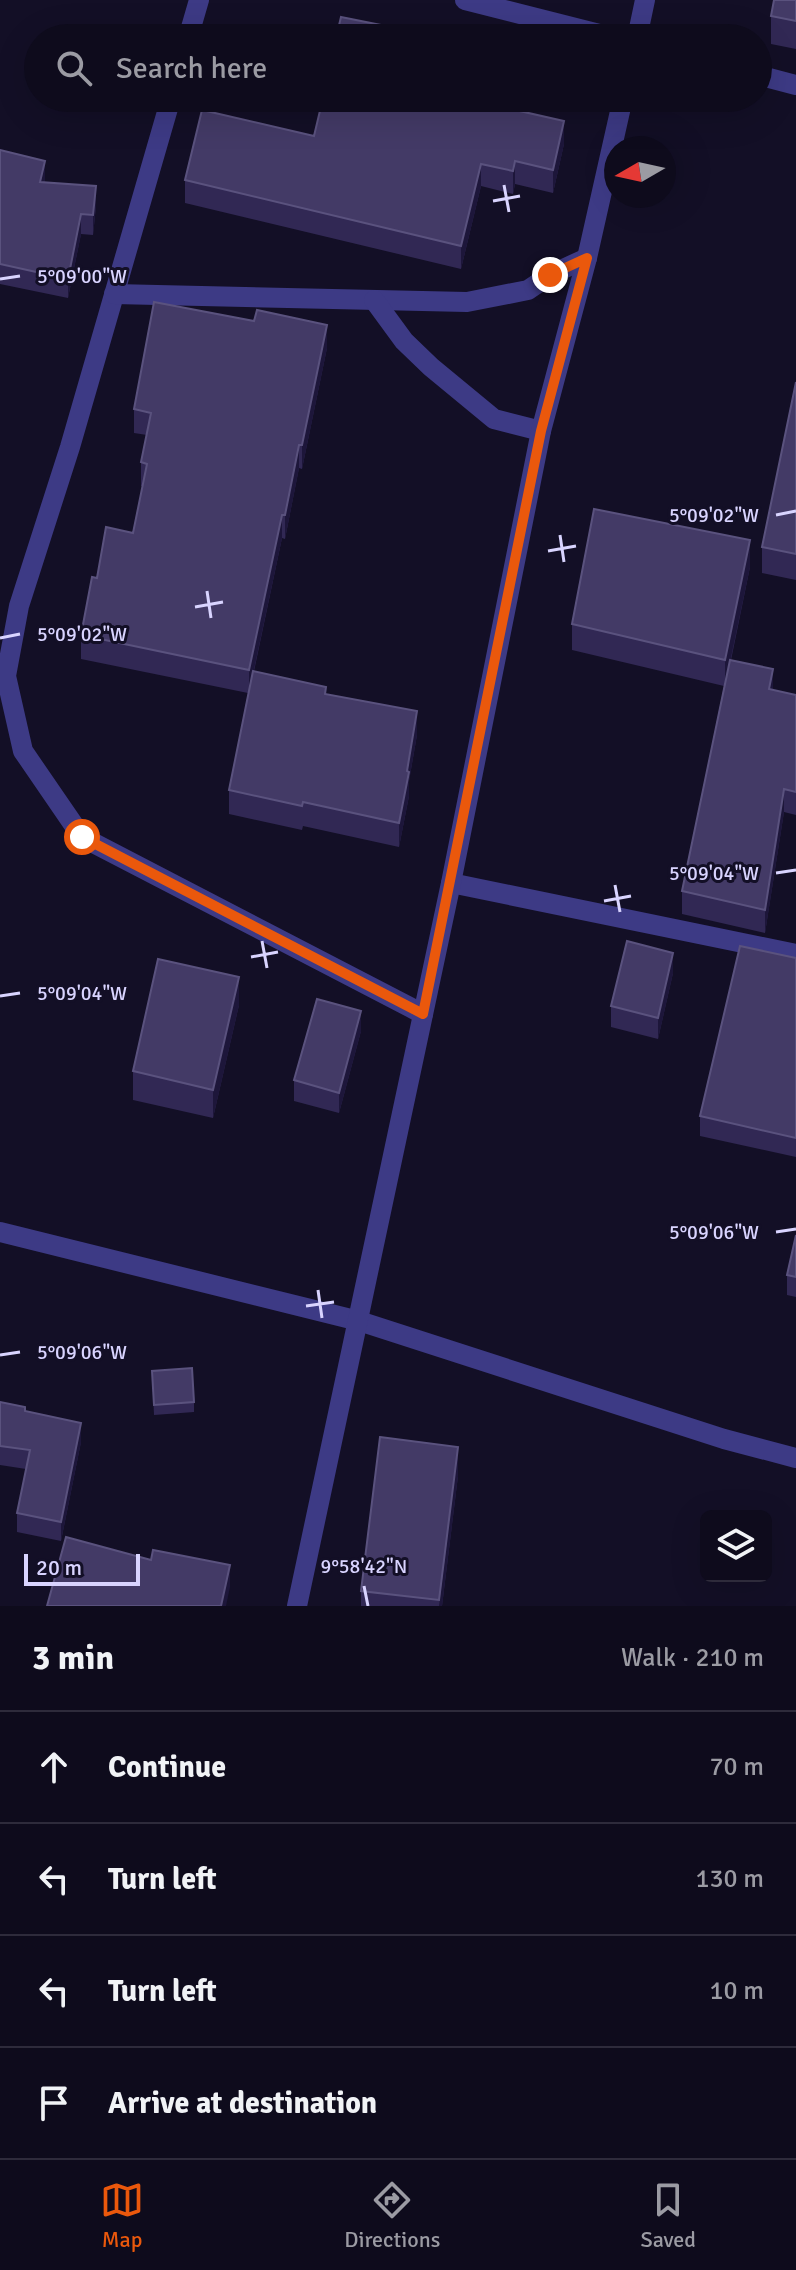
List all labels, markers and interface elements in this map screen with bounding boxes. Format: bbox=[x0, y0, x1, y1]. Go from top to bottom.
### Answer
search box bbox=[24, 24, 772, 112]
icon: search bbox=[52, 46, 96, 90]
text: Search here bbox=[116, 50, 267, 87]
north arrow bbox=[604, 136, 676, 208]
route end bbox=[532, 257, 568, 293]
text: 5°09'00"W bbox=[37, 264, 127, 289]
text: 5°09'02"W bbox=[669, 503, 759, 528]
text: 5°09'02"W bbox=[37, 622, 127, 647]
route start bbox=[64, 819, 100, 855]
text: 5°09'04"W bbox=[669, 861, 759, 886]
text: 5°09'04"W bbox=[37, 981, 127, 1006]
text: 5°09'06"W bbox=[669, 1220, 759, 1245]
text: 5°09'06"W bbox=[37, 1340, 127, 1365]
map controls bbox=[700, 1510, 772, 1582]
button: layers bbox=[700, 1510, 772, 1582]
scale bar bbox=[24, 1550, 140, 1586]
text: 20 m bbox=[36, 1554, 82, 1581]
text: 9°58'42"N bbox=[321, 1554, 407, 1579]
text: 3 min bbox=[32, 1637, 114, 1679]
text: Walk · 210 m bbox=[621, 1642, 764, 1674]
icon: ahead bbox=[32, 1745, 76, 1789]
text: Continue bbox=[108, 1749, 226, 1786]
text: 70 m bbox=[709, 1751, 764, 1783]
icon: left bbox=[32, 1857, 76, 1901]
text: Turn left bbox=[108, 1861, 217, 1898]
text: 130 m bbox=[695, 1863, 764, 1895]
icon: left bbox=[32, 1969, 76, 2013]
text: Turn left bbox=[108, 1973, 217, 2010]
text: 10 m bbox=[709, 1975, 764, 2007]
icon: arrive bbox=[32, 2081, 76, 2125]
text: Arrive at destination bbox=[108, 2085, 377, 2122]
tab: Map bbox=[100, 2178, 144, 2253]
tab: Directions bbox=[344, 2178, 440, 2253]
tab: Saved bbox=[641, 2178, 696, 2253]

